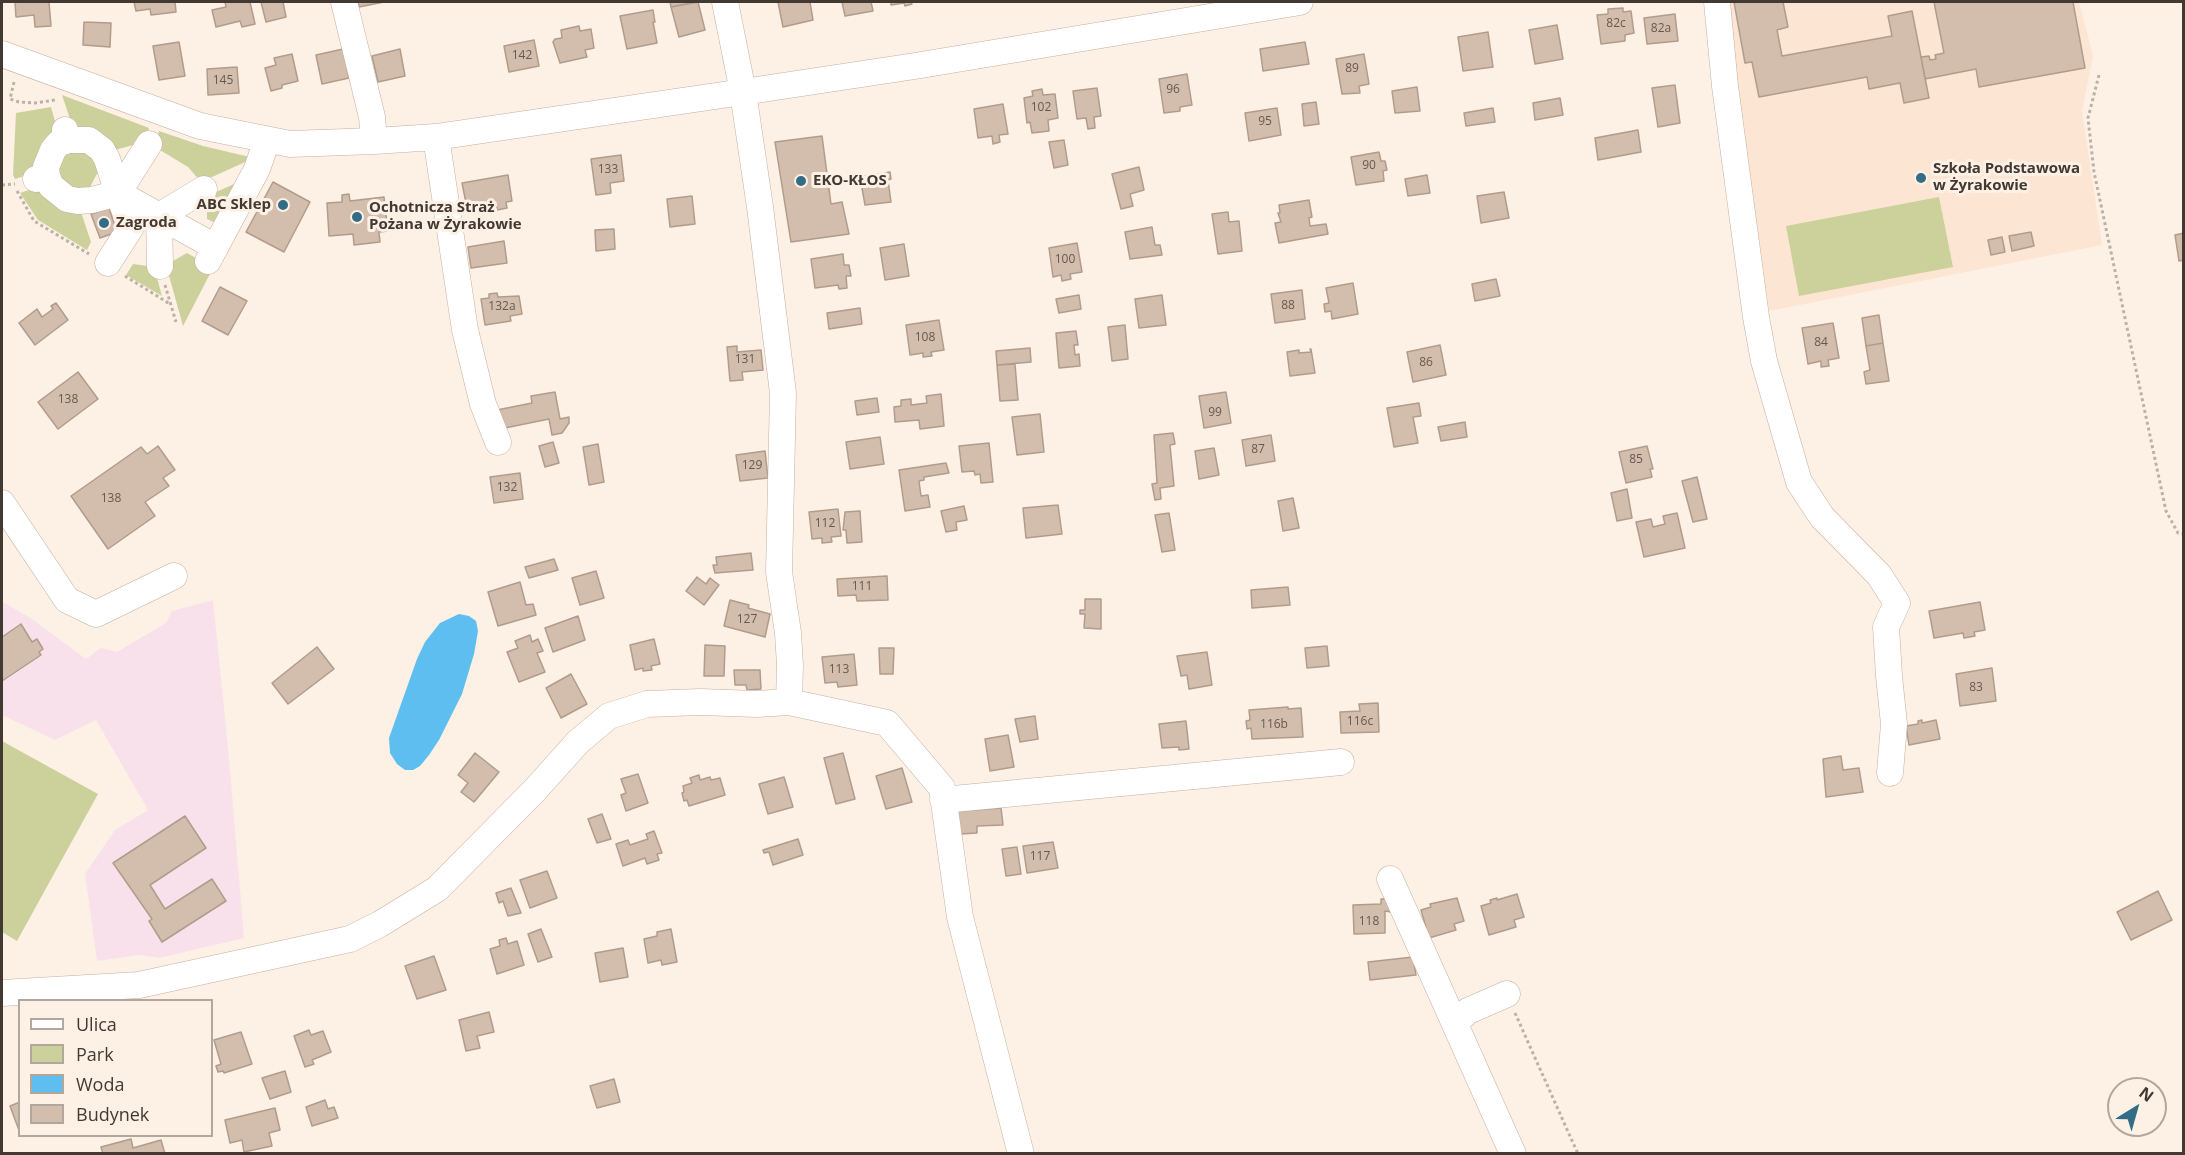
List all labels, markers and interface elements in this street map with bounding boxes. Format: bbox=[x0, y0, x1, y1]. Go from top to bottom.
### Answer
house number: 82c bbox=[1606, 17, 1626, 31]
house number: 82a bbox=[1651, 22, 1671, 36]
house number: 142 bbox=[512, 49, 532, 63]
house number: 89 bbox=[1345, 62, 1359, 76]
house number: 145 bbox=[213, 74, 233, 88]
house number: 96 bbox=[1166, 83, 1180, 97]
house number: 102 bbox=[1031, 101, 1051, 115]
house number: 95 bbox=[1258, 115, 1272, 129]
house number: 90 bbox=[1362, 159, 1376, 173]
place label: Szkoła Podstawowa w Żyrakowie bbox=[1933, 160, 2080, 195]
house number: 133 bbox=[598, 163, 618, 177]
marker: Szkoła Podstawowa w Żyrakowie bbox=[1914, 171, 1928, 185]
place label: EKO-KŁOS bbox=[813, 172, 887, 190]
marker: EKO-KŁOS bbox=[794, 174, 808, 188]
place label: ABC Sklep bbox=[197, 196, 271, 214]
marker: ABC Sklep bbox=[276, 198, 290, 212]
place label: Ochotnicza Straż Pożana w Żyrakowie bbox=[369, 199, 522, 234]
marker: Ochotnicza Straż Pożana w Żyrakowie bbox=[350, 210, 364, 224]
place label: Zagroda bbox=[116, 214, 177, 232]
marker: Zagroda bbox=[97, 216, 111, 230]
house number: 100 bbox=[1055, 253, 1075, 267]
house number: 88 bbox=[1281, 299, 1295, 313]
house number: 132a bbox=[488, 300, 516, 314]
house number: 108 bbox=[915, 331, 935, 345]
house number: 84 bbox=[1814, 336, 1828, 350]
house number: 131 bbox=[735, 353, 755, 367]
house number: 86 bbox=[1419, 356, 1433, 370]
house number: 138 bbox=[58, 393, 78, 407]
house number: 99 bbox=[1208, 406, 1222, 420]
house number: 87 bbox=[1251, 443, 1265, 457]
house number: 85 bbox=[1629, 453, 1643, 467]
house number: 129 bbox=[742, 459, 762, 473]
house number: 132 bbox=[497, 481, 517, 495]
house number: 138 bbox=[101, 492, 121, 506]
house number: 112 bbox=[815, 517, 835, 531]
house number: 111 bbox=[852, 580, 872, 594]
house number: 127 bbox=[737, 613, 757, 627]
house number: 113 bbox=[829, 663, 849, 677]
house number: 83 bbox=[1969, 681, 1983, 695]
house number: 116c bbox=[1347, 715, 1373, 729]
house number: 116b bbox=[1260, 718, 1288, 732]
house number: 117 bbox=[1030, 850, 1050, 864]
house number: 118 bbox=[1359, 915, 1379, 929]
legend bbox=[18, 999, 213, 1137]
text: Ulica bbox=[76, 1012, 117, 1036]
text: Park bbox=[76, 1042, 114, 1066]
text: Woda bbox=[76, 1072, 124, 1096]
north arrow bbox=[2107, 1077, 2167, 1137]
text: N bbox=[2135, 1082, 2158, 1107]
text: Budynek bbox=[76, 1102, 149, 1126]

